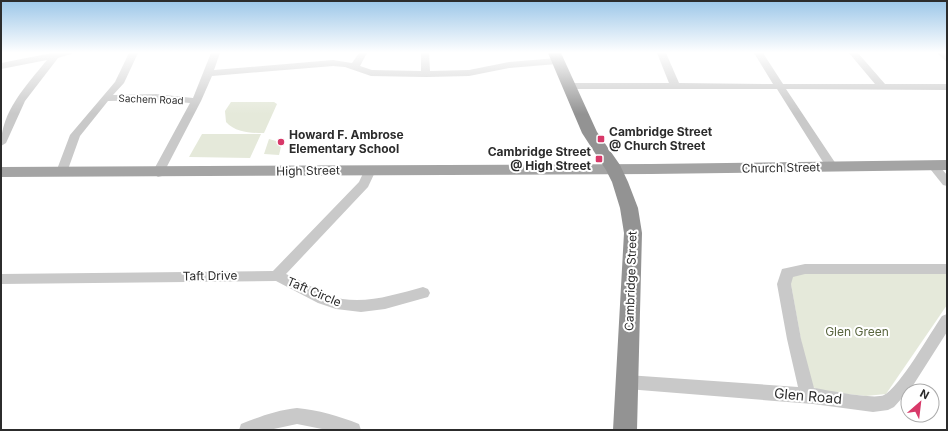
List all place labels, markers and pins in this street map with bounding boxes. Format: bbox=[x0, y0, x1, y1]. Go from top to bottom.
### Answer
place label: Cambridge Street @ Church Street bbox=[609, 124, 713, 153]
place label: Howard F. Ambrose Elementary School bbox=[289, 127, 404, 156]
marker: Cambridge Street @ Church Street bbox=[596, 134, 606, 144]
marker: Howard F. Ambrose Elementary School bbox=[276, 137, 286, 147]
place label: Cambridge Street @ High Street bbox=[488, 144, 592, 173]
marker: Cambridge Street @ High Street bbox=[594, 154, 604, 164]

